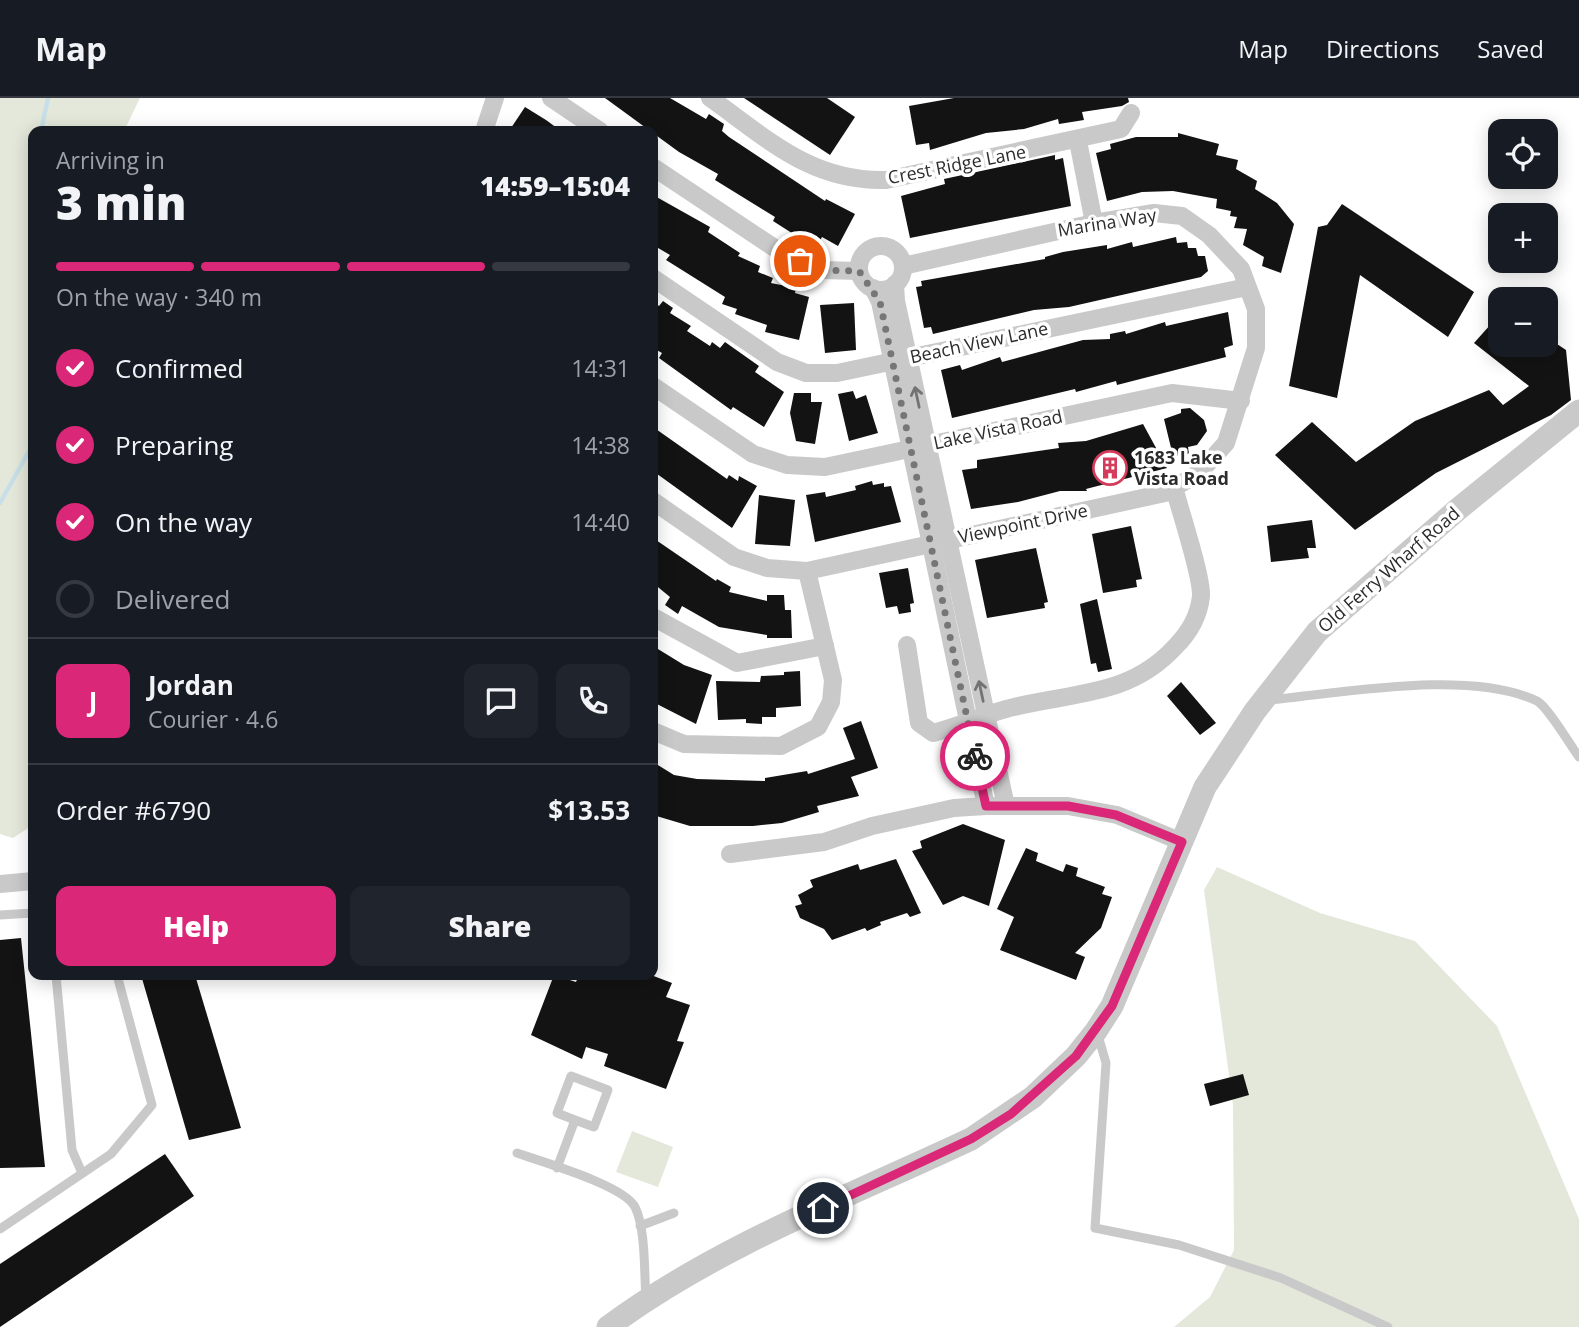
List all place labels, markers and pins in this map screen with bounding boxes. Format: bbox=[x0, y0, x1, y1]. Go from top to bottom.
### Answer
pin bbox=[770, 231, 830, 291]
place label: 1683 Lake Vista Road bbox=[1134, 445, 1229, 490]
building icon: 1683 Lake Vista Road bbox=[1091, 449, 1129, 487]
pin bbox=[793, 1178, 853, 1238]

